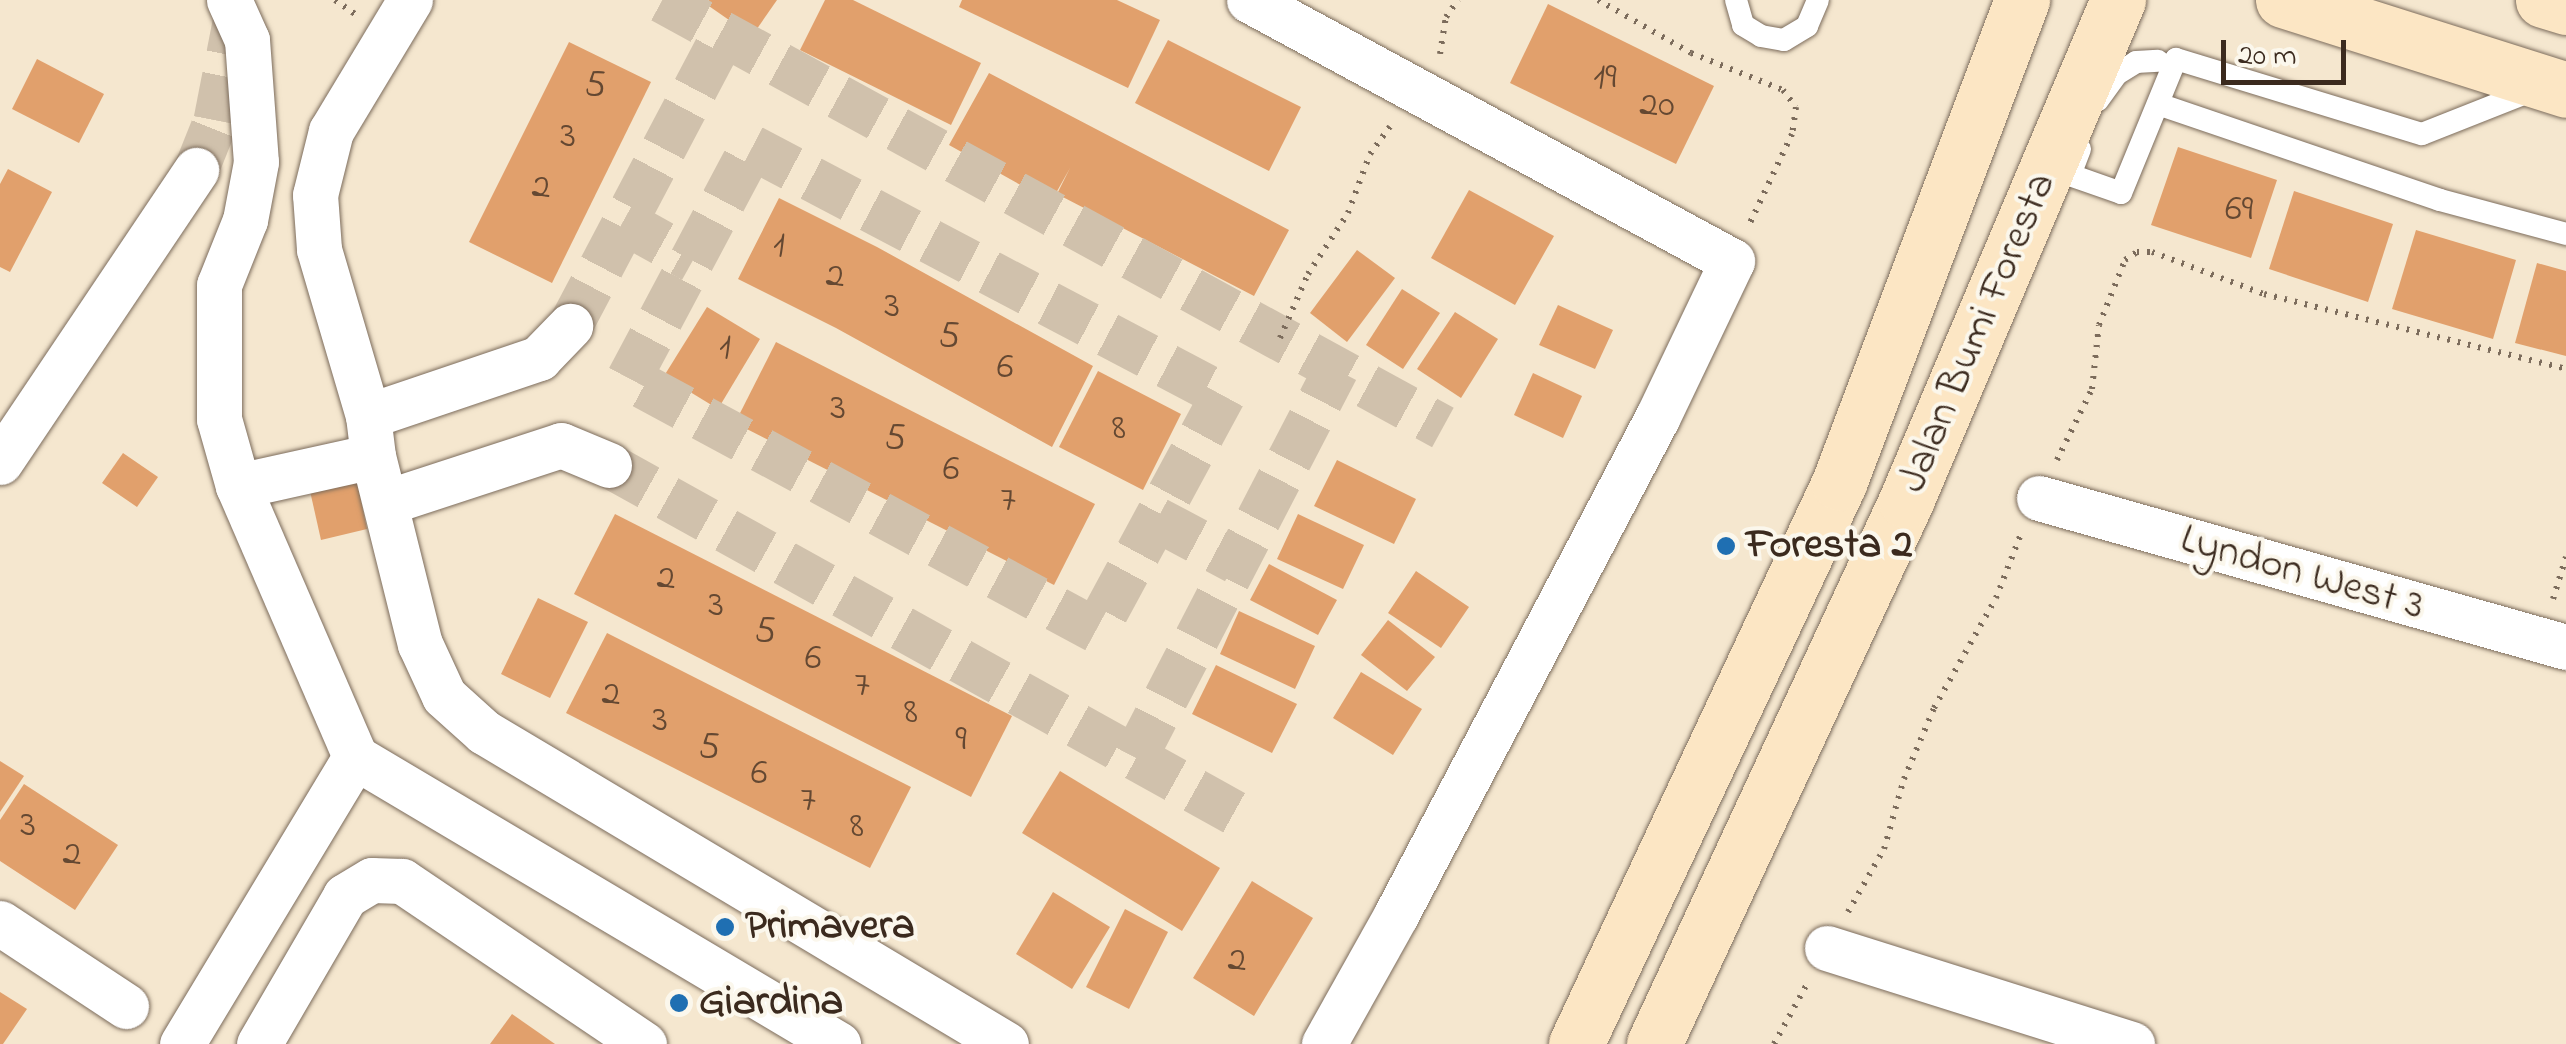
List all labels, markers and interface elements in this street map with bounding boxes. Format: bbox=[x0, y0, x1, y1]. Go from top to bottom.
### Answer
scale bar bbox=[2226, 20, 2351, 82]
text: 20 m bbox=[2238, 35, 2297, 79]
house number: 19 bbox=[1593, 56, 1617, 102]
house number: 5 bbox=[584, 64, 606, 110]
house number: 20 bbox=[1639, 84, 1675, 130]
house number: 3 bbox=[560, 115, 576, 161]
house number: 2 bbox=[532, 166, 550, 212]
street label: Jalan Bumi Foresta bbox=[1888, 166, 2068, 500]
house number: 69 bbox=[2225, 188, 2253, 234]
house number: 1 bbox=[773, 224, 785, 270]
house number: 2 bbox=[826, 255, 844, 301]
house number: 3 bbox=[884, 285, 900, 331]
house number: 5 bbox=[938, 315, 960, 361]
house number: 1 bbox=[719, 326, 731, 372]
house number: 6 bbox=[997, 346, 1013, 392]
house number: 3 bbox=[830, 387, 846, 433]
house number: 8 bbox=[1112, 407, 1126, 453]
house number: 5 bbox=[884, 417, 906, 463]
house number: 6 bbox=[943, 448, 959, 494]
house number: 7 bbox=[1000, 479, 1016, 525]
street label: Lyndon West 3 bbox=[2174, 515, 2430, 633]
place label: Foresta 2 bbox=[1746, 521, 1913, 571]
marker: Foresta 2 bbox=[1715, 535, 1737, 557]
house number: 2 bbox=[657, 557, 675, 603]
house number: 3 bbox=[708, 584, 724, 630]
house number: 5 bbox=[754, 610, 776, 656]
house number: 6 bbox=[805, 637, 821, 683]
house number: 7 bbox=[854, 664, 870, 710]
house number: 2 bbox=[602, 673, 620, 719]
house number: 8 bbox=[904, 691, 918, 737]
house number: 3 bbox=[652, 699, 668, 745]
house number: 9 bbox=[955, 718, 967, 764]
house number: 5 bbox=[698, 726, 720, 772]
house number: 6 bbox=[751, 752, 767, 798]
house number: 7 bbox=[800, 779, 816, 825]
house number: 3 bbox=[20, 804, 36, 850]
house number: 8 bbox=[850, 805, 864, 851]
house number: 2 bbox=[63, 833, 81, 879]
place label: Primavera bbox=[745, 902, 915, 952]
marker: Primavera bbox=[714, 916, 736, 938]
house number: 2 bbox=[1228, 939, 1246, 985]
place label: Giardina bbox=[699, 978, 843, 1028]
marker: Giardina bbox=[668, 992, 690, 1014]

